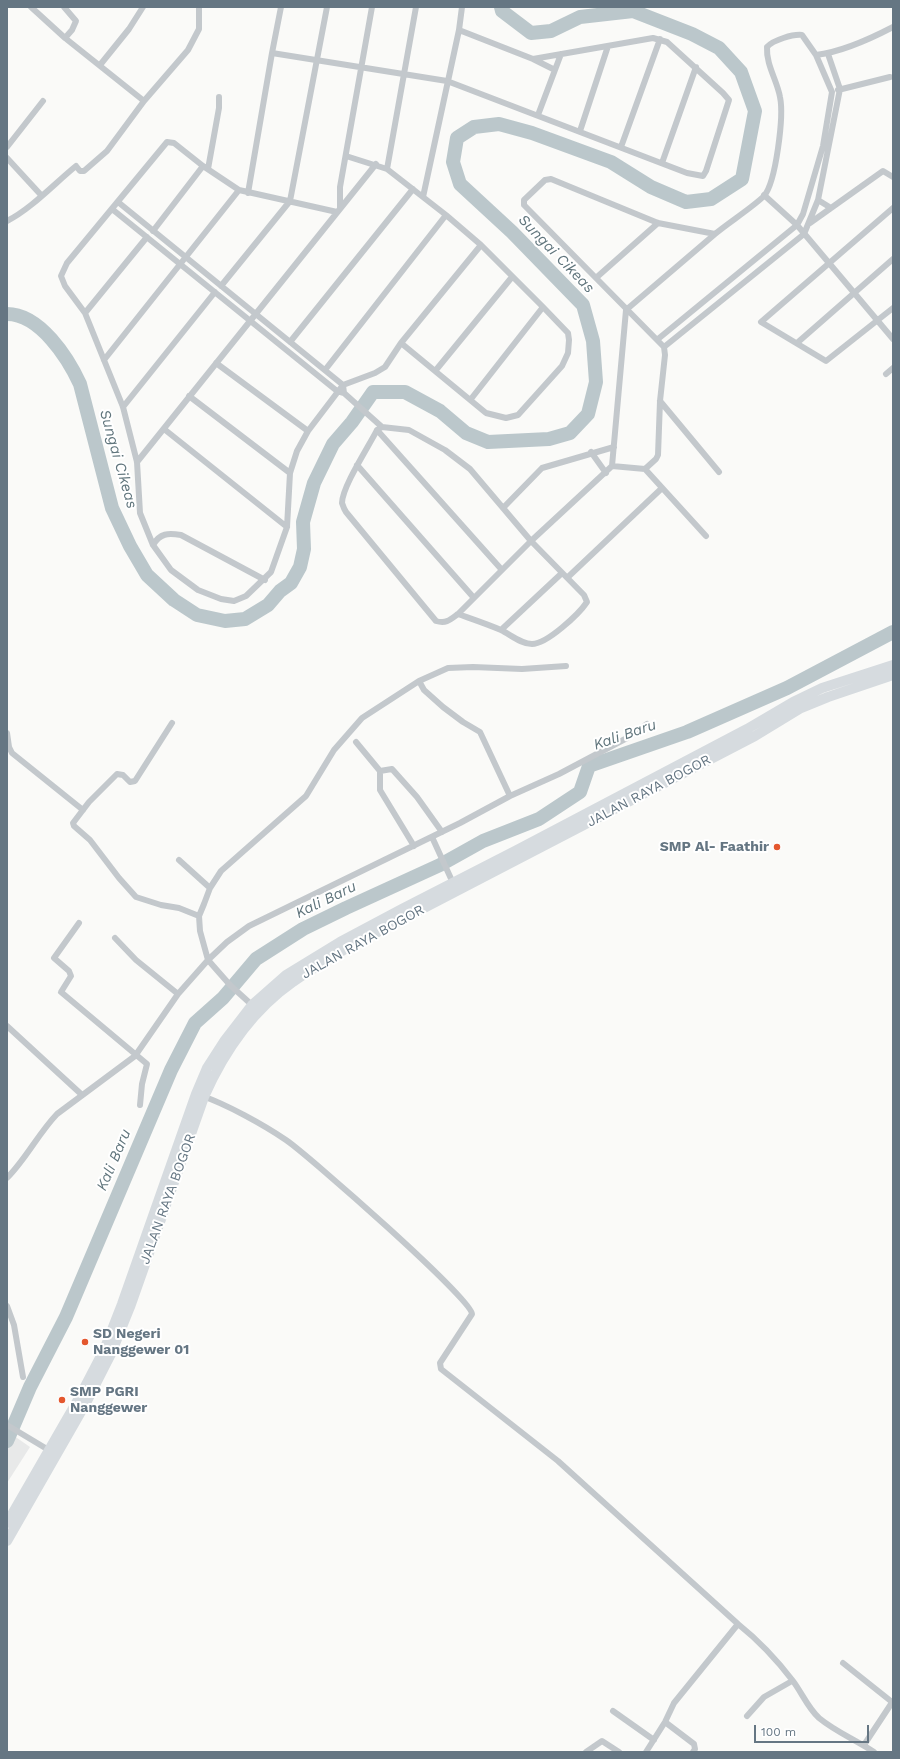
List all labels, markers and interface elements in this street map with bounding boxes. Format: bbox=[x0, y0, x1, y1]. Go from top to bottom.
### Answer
water label: Sungai Cikeas bbox=[514, 211, 598, 297]
water label: Sungai Cikeas bbox=[95, 407, 141, 511]
water label: Kali Baru bbox=[591, 716, 659, 754]
street label: JALAN RAYA BOGOR bbox=[584, 751, 714, 831]
place label: SMP Al- Faathir bbox=[660, 839, 769, 855]
marker: SMP Al- Faathir bbox=[772, 842, 782, 852]
water label: Kali Baru bbox=[293, 878, 359, 922]
street label: JALAN RAYA BOGOR bbox=[299, 901, 427, 983]
water label: Kali Baru bbox=[93, 1126, 135, 1194]
street label: JALAN RAYA BOGOR bbox=[137, 1131, 199, 1267]
place label: SD Negeri Nanggewer 01 bbox=[93, 1326, 189, 1358]
marker: SD Negeri Nanggewer 01 bbox=[80, 1337, 90, 1347]
place label: SMP PGRI Nanggewer bbox=[70, 1384, 147, 1416]
marker: SMP PGRI Nanggewer bbox=[57, 1395, 67, 1405]
scale bar bbox=[756, 1717, 871, 1743]
text: 100 m bbox=[761, 1725, 796, 1739]

